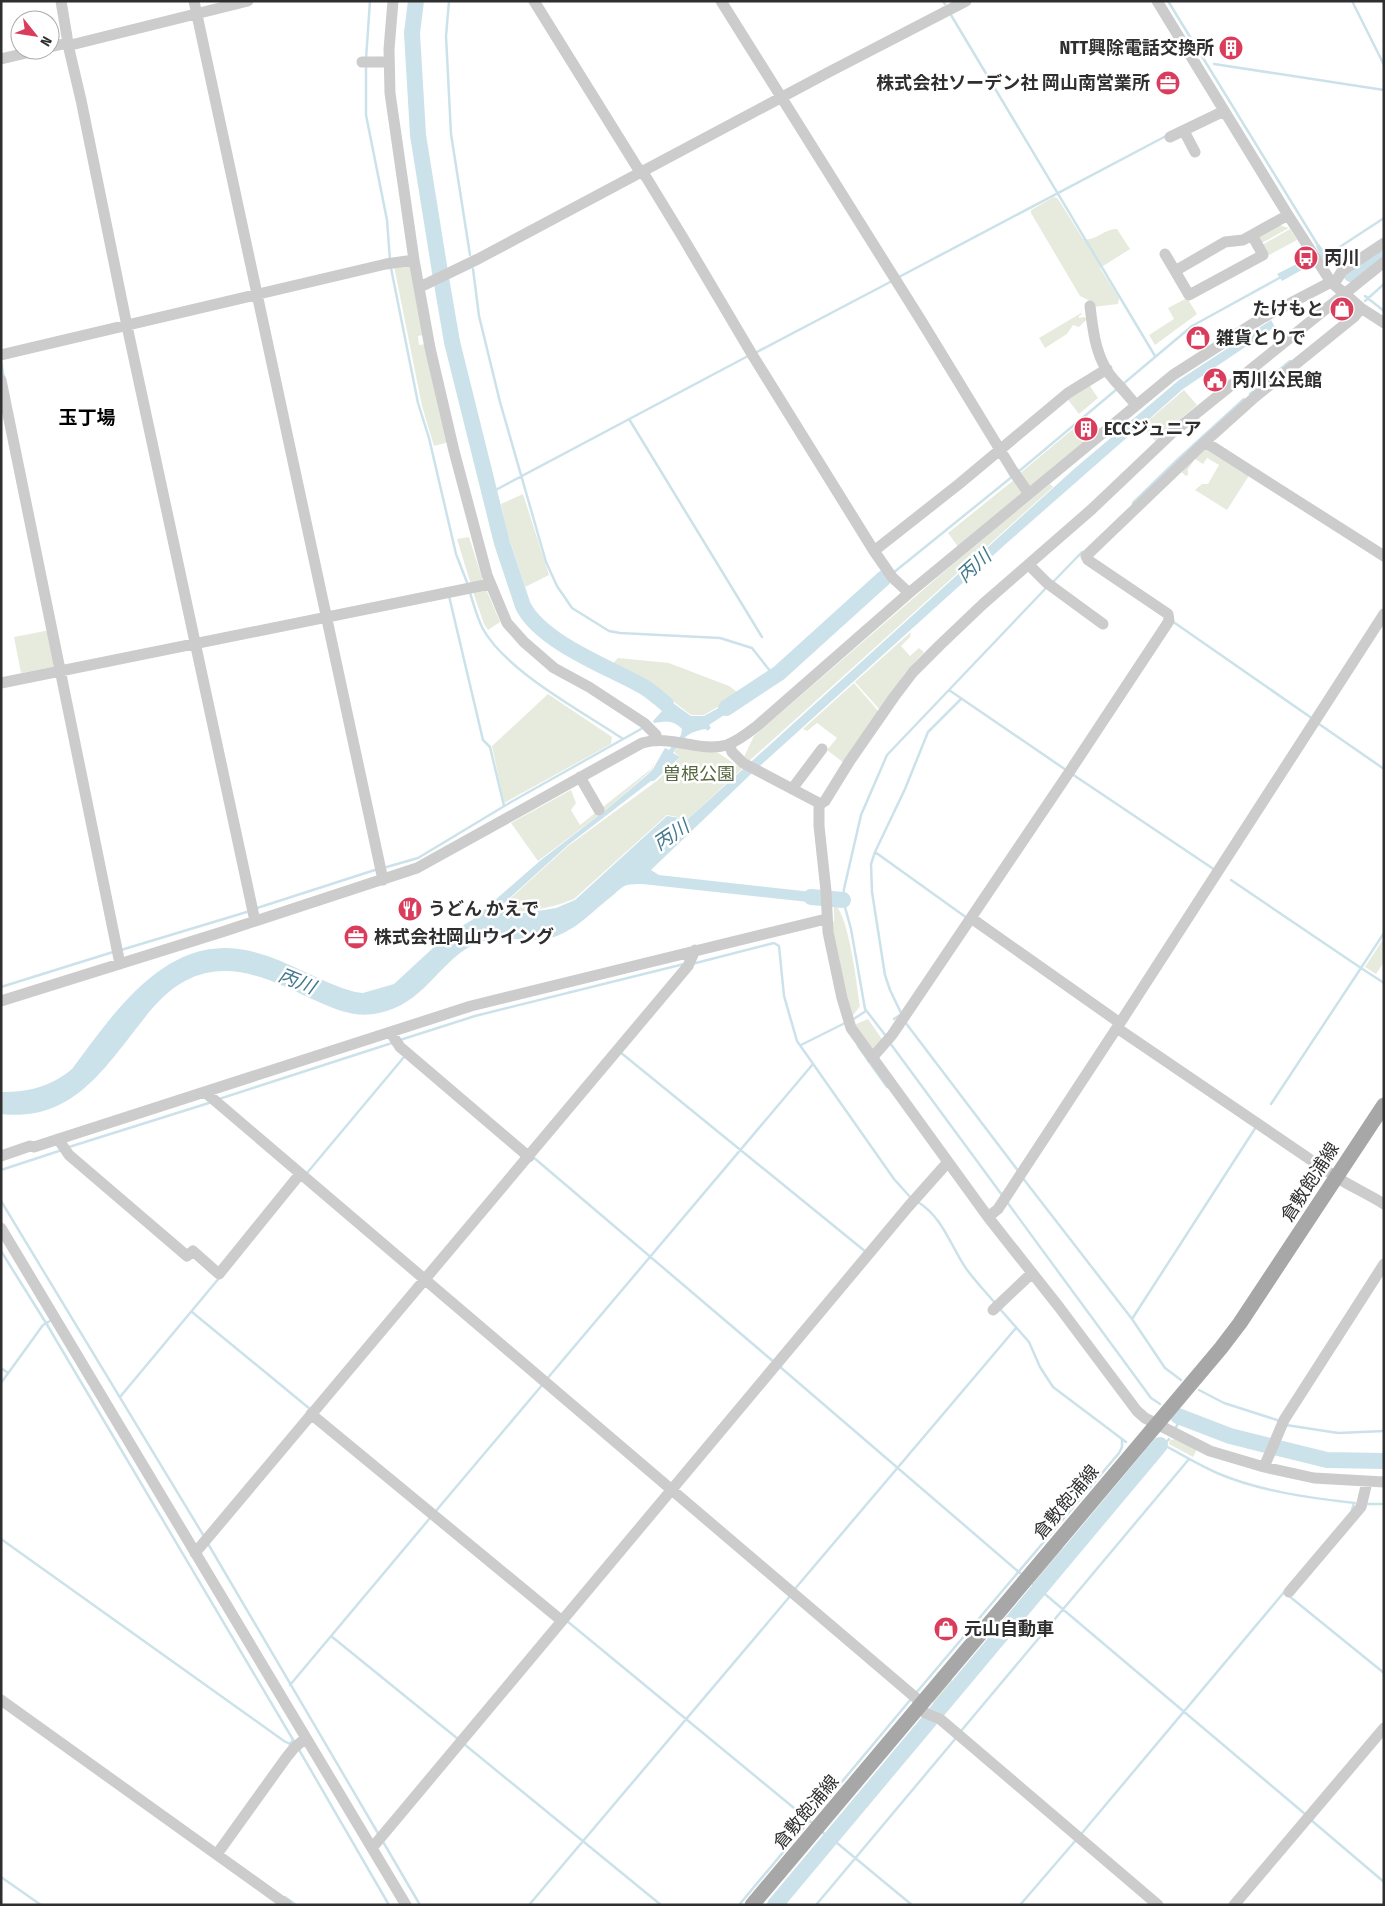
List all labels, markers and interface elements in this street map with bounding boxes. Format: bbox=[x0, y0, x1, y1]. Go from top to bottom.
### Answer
north arrow bbox=[10, 10, 60, 60]
text: N bbox=[36, 33, 55, 49]
building icon: NTT興除電話交換所 bbox=[1218, 35, 1244, 61]
place label: NTT興除電話交換所 bbox=[1060, 37, 1214, 59]
office icon: 株式会社ソーデン社 岡山南営業所 bbox=[1155, 70, 1181, 96]
place label: 株式会社ソーデン社 岡山南営業所 bbox=[876, 72, 1150, 94]
bus stop icon: 丙川 bbox=[1293, 245, 1319, 271]
place label: 丙川 bbox=[1324, 247, 1360, 269]
shop icon: たけもと bbox=[1329, 296, 1355, 322]
place label: たけもと bbox=[1252, 298, 1324, 320]
shop icon: 雑貨とりで bbox=[1185, 325, 1211, 351]
place label: 雑貨とりで bbox=[1216, 327, 1306, 349]
public building icon: 丙川公民館 bbox=[1202, 367, 1228, 393]
place label: 丙川公民館 bbox=[1232, 369, 1322, 391]
district label: 玉丁場 bbox=[58, 406, 116, 429]
building icon: ECCジュニア bbox=[1073, 416, 1099, 442]
place label: ECCジュニア bbox=[1104, 418, 1202, 440]
water label: 丙川 bbox=[952, 543, 997, 587]
park label: 曽根公園 bbox=[663, 763, 735, 785]
water label: 丙川 bbox=[649, 814, 695, 855]
restaurant icon: うどん かえで bbox=[397, 896, 423, 922]
place label: うどん かえで bbox=[428, 898, 539, 920]
office icon: 株式会社岡山ウイング bbox=[343, 924, 369, 950]
place label: 株式会社岡山ウイング bbox=[374, 926, 554, 948]
water label: 丙川 bbox=[275, 963, 321, 1000]
street label: 倉敷飽浦線 bbox=[1276, 1138, 1344, 1226]
street label: 倉敷飽浦線 bbox=[1029, 1460, 1103, 1544]
shop icon: 元山自動車 bbox=[933, 1616, 959, 1642]
place label: 元山自動車 bbox=[964, 1618, 1054, 1640]
street label: 倉敷飽浦線 bbox=[769, 1770, 843, 1854]

